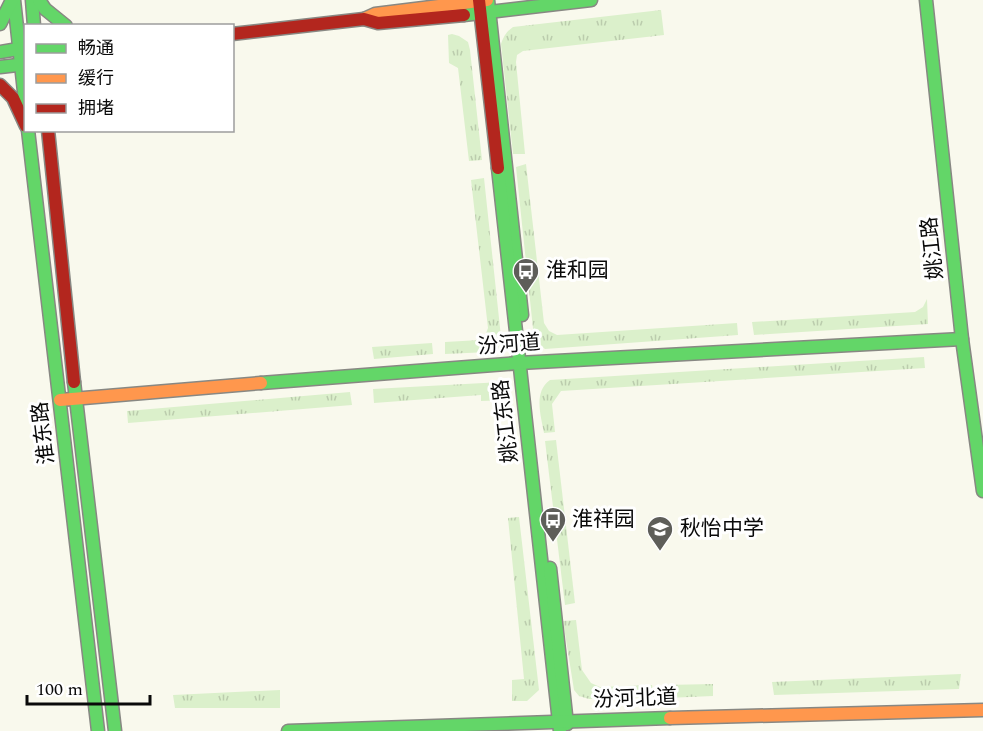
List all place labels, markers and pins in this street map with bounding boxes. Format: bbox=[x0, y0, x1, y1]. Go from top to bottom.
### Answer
place label: 淮和园 bbox=[546, 255, 609, 287]
bus stop icon: 淮和园 bbox=[511, 256, 541, 294]
place label: 淮祥园 bbox=[572, 504, 635, 536]
bus stop icon: 淮祥园 bbox=[538, 505, 568, 543]
place label: 秋怡中学 bbox=[680, 513, 764, 545]
school or university icon: 秋怡中学 bbox=[645, 514, 675, 552]

